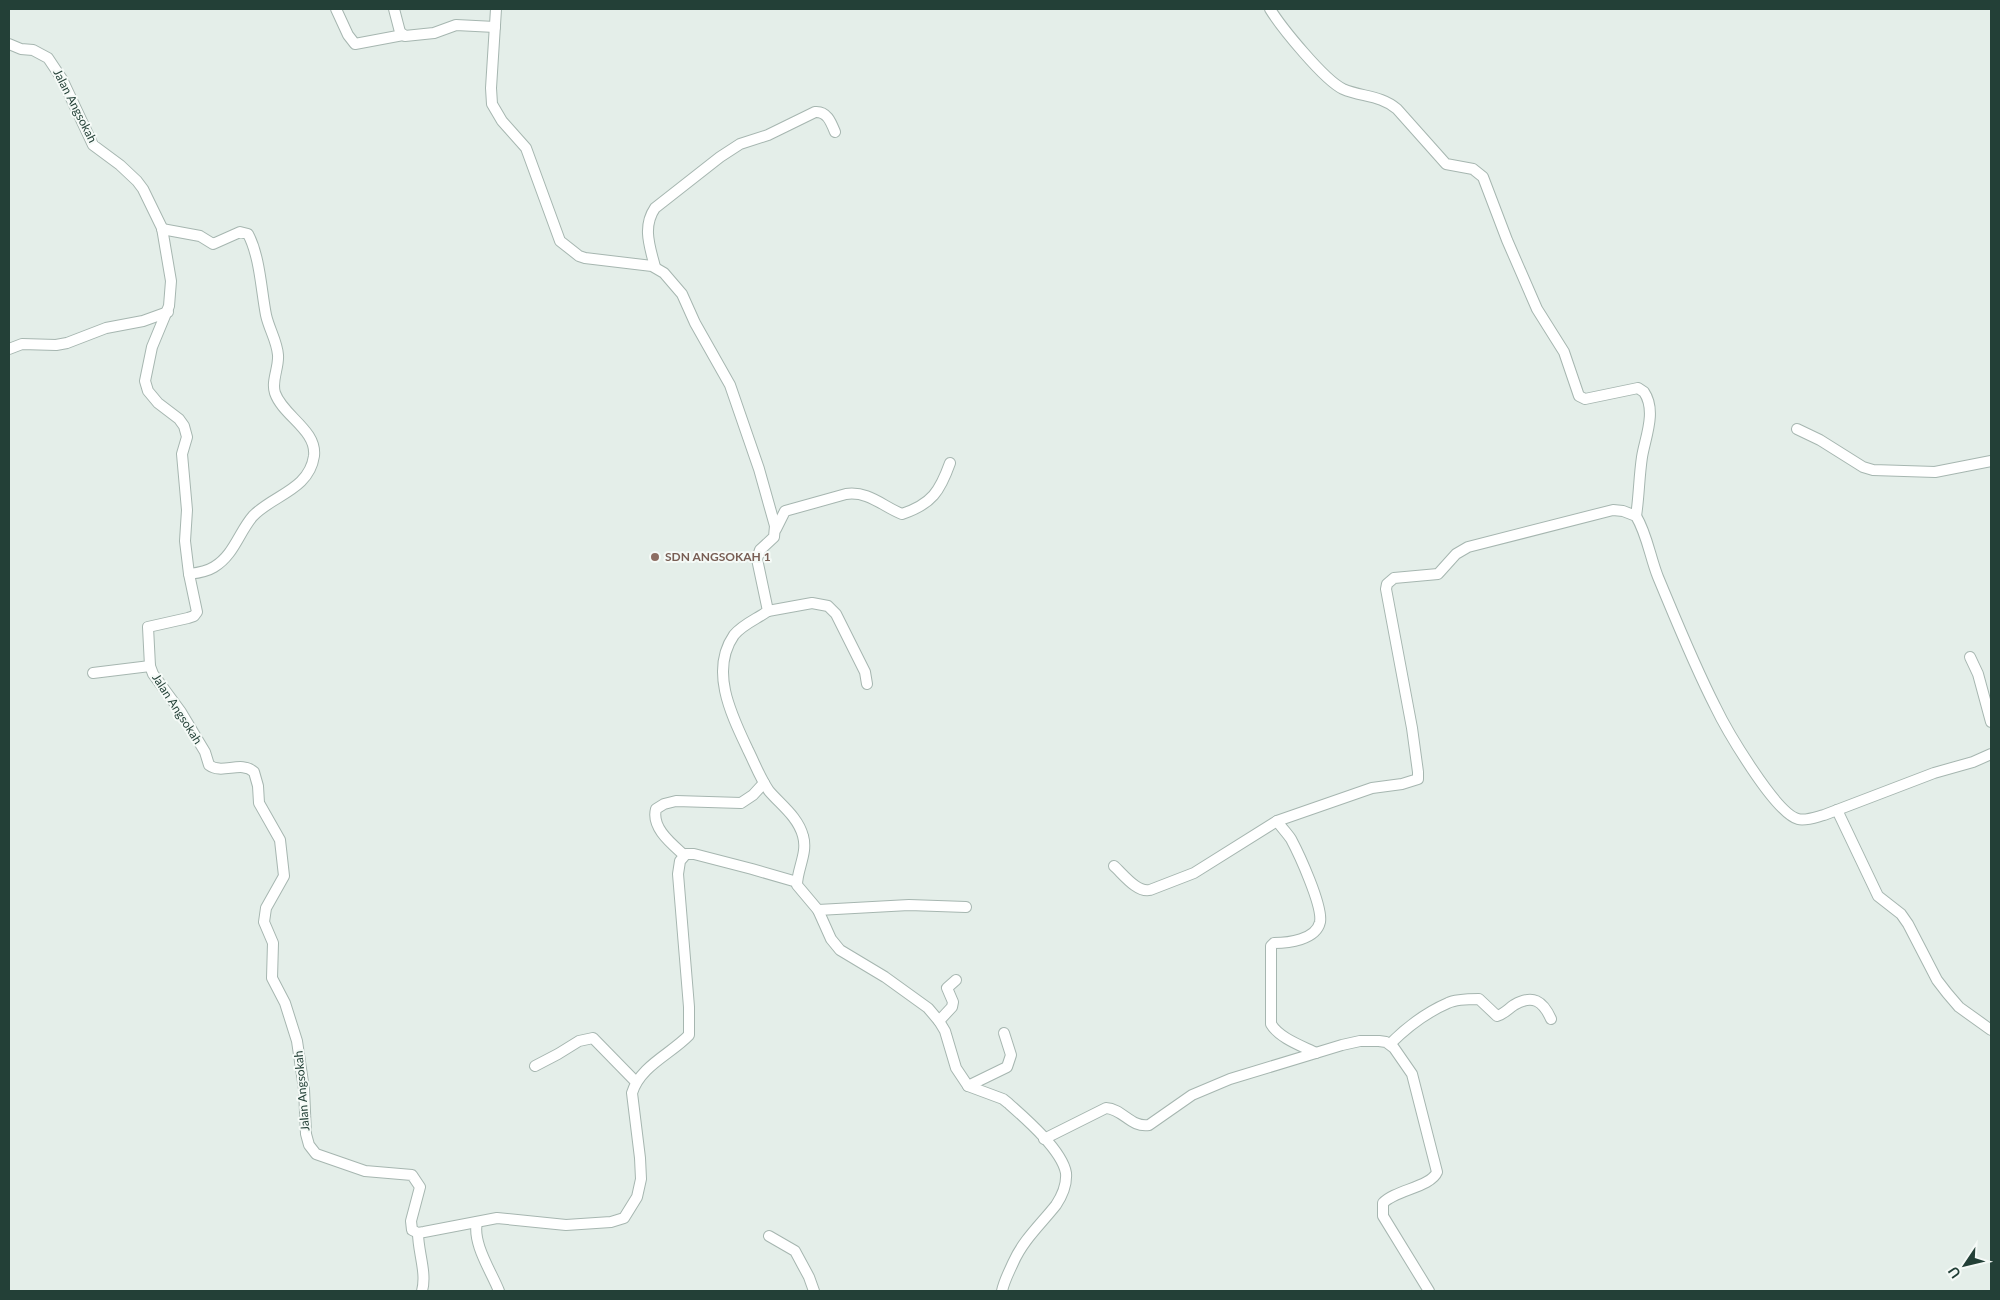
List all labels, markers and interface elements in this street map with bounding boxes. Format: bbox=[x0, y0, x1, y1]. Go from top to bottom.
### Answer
street label: Jalan Angsokah bbox=[50, 66, 100, 145]
place label: SDN ANGSOKAH 1 bbox=[665, 549, 771, 564]
marker: SDN ANGSOKAH 1 bbox=[649, 551, 661, 563]
street label: Jalan Angsokah bbox=[149, 671, 206, 747]
street label: Jalan Angsokah bbox=[291, 1050, 312, 1132]
north arrow bbox=[1940, 1240, 1990, 1290]
text: U bbox=[1944, 1264, 1964, 1282]

